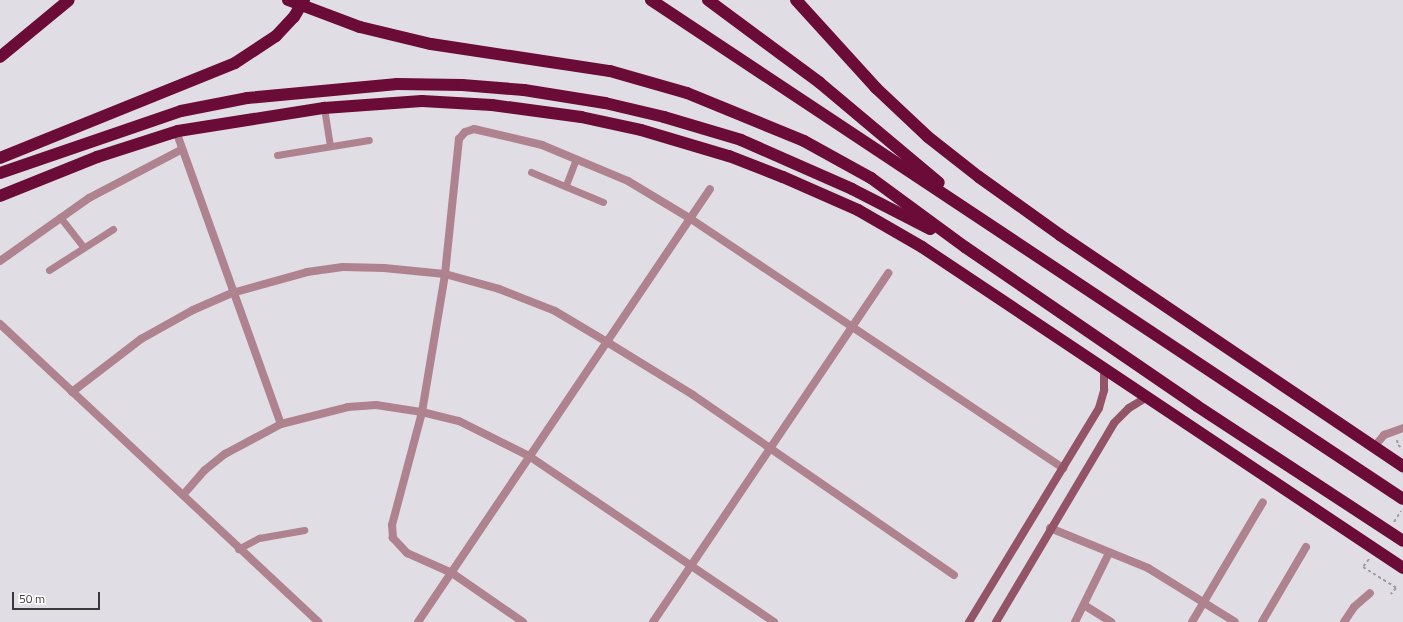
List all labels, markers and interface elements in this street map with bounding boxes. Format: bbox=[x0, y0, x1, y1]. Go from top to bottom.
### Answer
scale bar bbox=[14, 584, 102, 610]
text: 50 m bbox=[19, 589, 45, 608]

